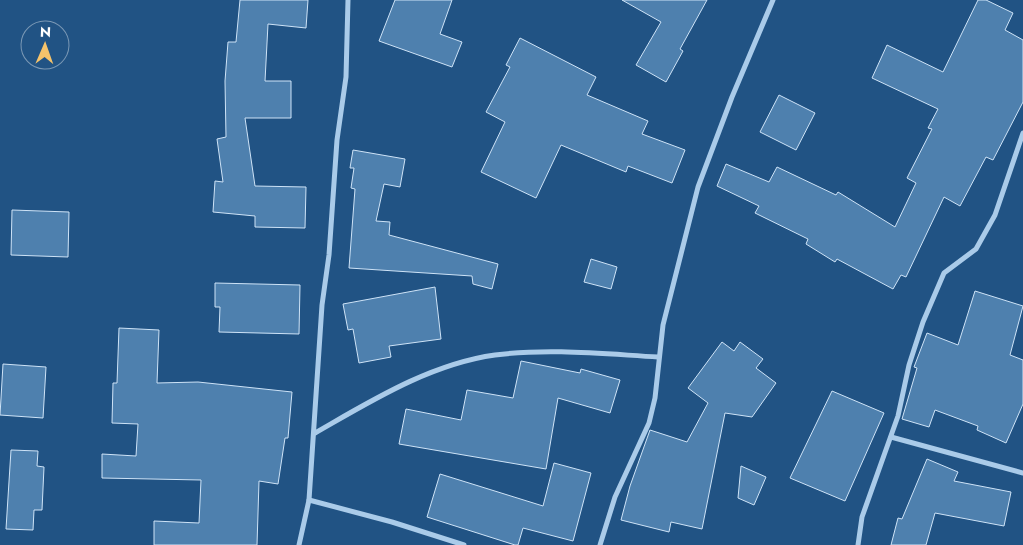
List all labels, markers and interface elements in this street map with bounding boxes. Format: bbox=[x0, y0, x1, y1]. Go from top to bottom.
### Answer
north arrow bbox=[20, 20, 70, 70]
text: N bbox=[40, 22, 51, 42]

